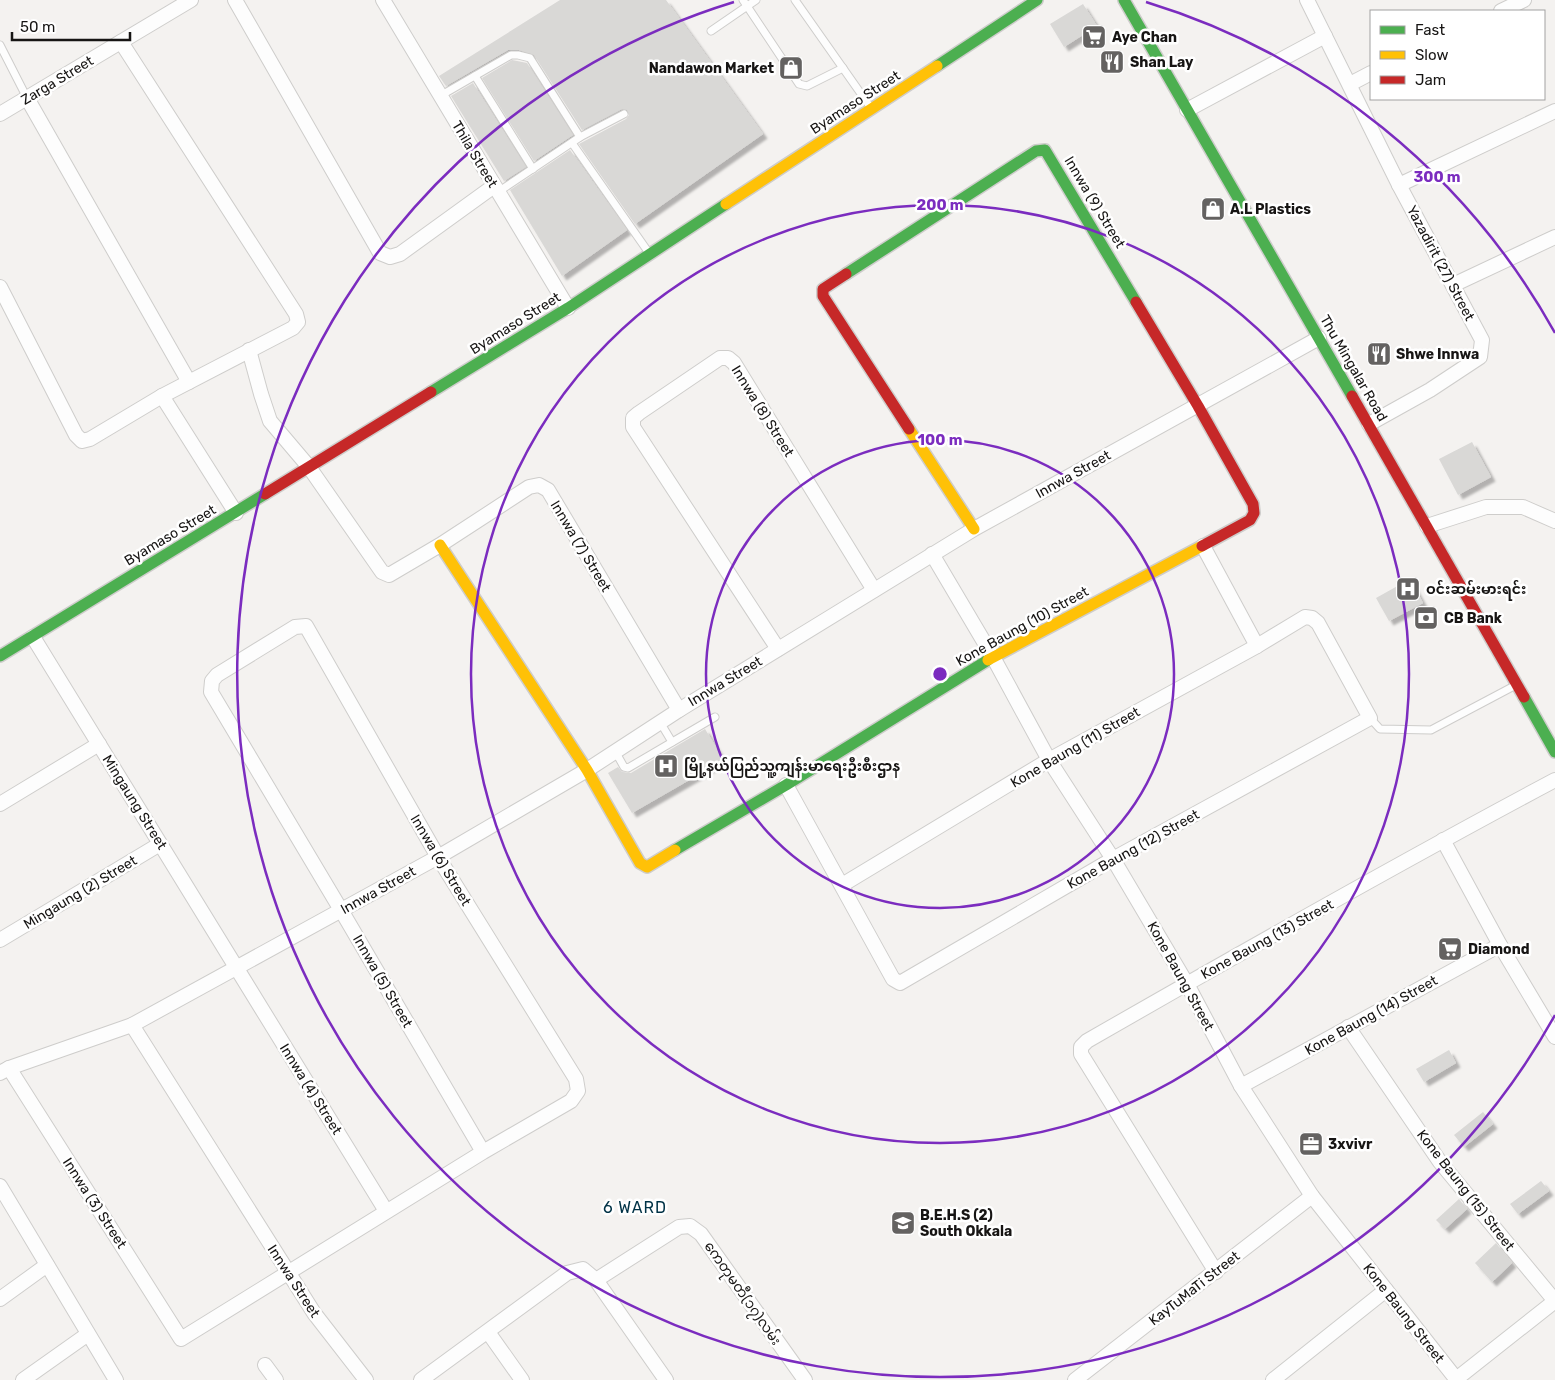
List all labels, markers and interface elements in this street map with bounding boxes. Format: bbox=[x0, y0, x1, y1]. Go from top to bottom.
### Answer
scale bar bbox=[12, 10, 130, 42]
legend bbox=[1370, 10, 1545, 100]
text: 50 m bbox=[20, 18, 55, 36]
text: Fast bbox=[1415, 21, 1445, 39]
supermarket icon: Aye Chan bbox=[1081, 24, 1107, 50]
place label: Aye Chan bbox=[1112, 29, 1177, 46]
text: Slow bbox=[1415, 46, 1448, 64]
restaurant icon: Shan Lay bbox=[1099, 49, 1125, 75]
street label: Zarga Street bbox=[18, 52, 97, 109]
place label: Shan Lay bbox=[1130, 54, 1194, 71]
shop icon: Nandawon Market bbox=[778, 55, 804, 81]
place label: Nandawon Market bbox=[649, 60, 774, 77]
street label: Byamaso Street bbox=[807, 67, 904, 138]
text: Jam bbox=[1415, 71, 1446, 89]
street label: Thila Street bbox=[448, 118, 501, 191]
street label: Innwa (9) Street bbox=[1061, 153, 1129, 252]
text: 300 m bbox=[1413, 168, 1461, 186]
text: 200 m bbox=[916, 196, 964, 214]
shop icon: A.L Plastics bbox=[1200, 196, 1226, 222]
place label: A.L Plastics bbox=[1230, 201, 1311, 218]
street label: Yazadirit (27) Street bbox=[1403, 203, 1478, 324]
street label: Byamaso Street bbox=[467, 288, 564, 358]
street label: Thu Mingalar Road bbox=[1316, 312, 1391, 424]
restaurant icon: Shwe Innwa bbox=[1366, 341, 1392, 367]
place label: Shwe Innwa bbox=[1396, 346, 1479, 363]
street label: Innwa (8) Street bbox=[728, 362, 798, 460]
text: 100 m bbox=[918, 431, 962, 449]
street label: Innwa Street bbox=[1033, 447, 1114, 502]
street label: Innwa (7) Street bbox=[547, 498, 615, 595]
street label: Byamaso Street bbox=[121, 501, 220, 569]
hospital icon: ဝင်းဆမ်းမားရင်း bbox=[1395, 576, 1421, 602]
place label: ဝင်းဆမ်းမားရင်း bbox=[1426, 579, 1526, 601]
street label: Kone Baung (10) Street bbox=[953, 583, 1092, 670]
bank icon: CB Bank bbox=[1413, 605, 1439, 631]
place label: CB Bank bbox=[1444, 610, 1503, 627]
street label: Innwa Street bbox=[685, 652, 766, 710]
centre of rings bbox=[931, 665, 949, 683]
street label: Kone Baung (11) Street bbox=[1008, 703, 1143, 791]
street label: Mingaung Street bbox=[99, 752, 171, 853]
hospital icon: မြို့နယ်ပြည်သူ့ကျန်းမာရေးဦးစီးဌာန bbox=[653, 753, 679, 779]
place label: မြို့နယ်ပြည်သူ့ကျန်းမာရေးဦးစီးဌာန bbox=[684, 756, 900, 778]
street label: Kone Baung (12) Street bbox=[1064, 806, 1203, 893]
street label: Innwa (6) Street bbox=[407, 811, 475, 909]
street label: Mingaung (2) Street bbox=[21, 852, 140, 933]
street label: Innwa Street bbox=[338, 863, 419, 918]
street label: Kone Baung (13) Street bbox=[1198, 896, 1337, 983]
street label: Kone Baung Street bbox=[1144, 919, 1218, 1034]
street label: Innwa (5) Street bbox=[349, 932, 416, 1031]
supermarket icon: Diamond bbox=[1437, 936, 1463, 962]
place label: Diamond bbox=[1468, 941, 1530, 958]
street label: Kone Baung (14) Street bbox=[1302, 972, 1441, 1059]
street label: Innwa (4) Street bbox=[276, 1041, 346, 1138]
street label: Kone Baung (15) Street bbox=[1413, 1126, 1518, 1255]
office icon: 3xvivr bbox=[1298, 1131, 1324, 1157]
place label: 3xvivr bbox=[1328, 1136, 1373, 1153]
street label: Innwa (3) Street bbox=[59, 1155, 130, 1252]
district label: 6 WARD bbox=[603, 1198, 667, 1217]
place label: B.E.H.S (2) South Okkala bbox=[920, 1207, 1012, 1240]
school or university icon: B.E.H.S (2) South Okkala bbox=[890, 1210, 916, 1236]
street label: ကေတုမတီ(၁၇)လမ်း bbox=[698, 1237, 786, 1350]
street label: Innwa Street bbox=[264, 1242, 324, 1321]
street label: KayTuMaTi Street bbox=[1145, 1247, 1244, 1329]
street label: Kone Baung Street bbox=[1359, 1260, 1448, 1367]

